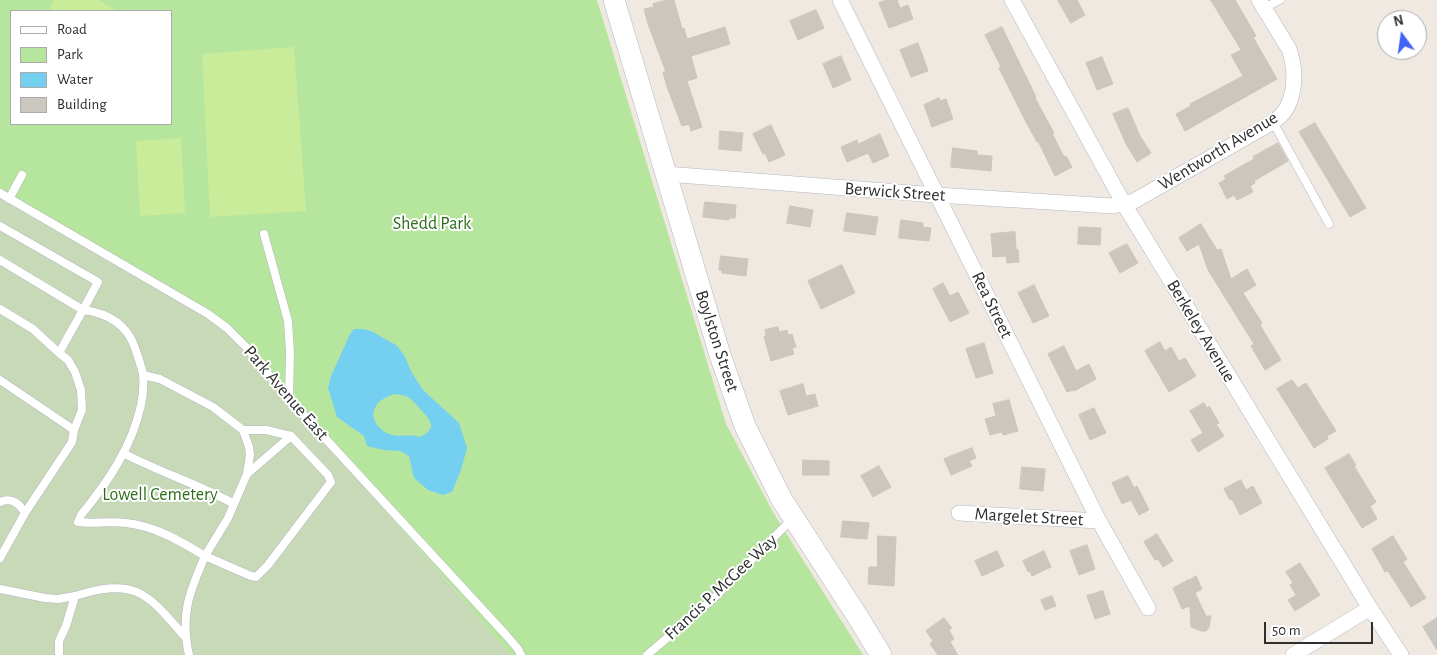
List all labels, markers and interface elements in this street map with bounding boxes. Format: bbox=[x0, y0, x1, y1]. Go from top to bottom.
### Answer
legend bbox=[10, 10, 172, 125]
north arrow bbox=[1377, 10, 1427, 60]
text: N bbox=[1392, 13, 1405, 29]
text: Road bbox=[57, 22, 87, 37]
text: Park bbox=[57, 47, 83, 62]
text: Water bbox=[57, 72, 93, 87]
text: Building bbox=[57, 97, 107, 112]
street label: Wentworth Avenue bbox=[1154, 107, 1282, 195]
street label: Berwick Street bbox=[844, 178, 946, 206]
park label: Shedd Park bbox=[393, 213, 471, 235]
street label: Rea Street bbox=[967, 268, 1017, 342]
street label: Berkeley Avenue bbox=[1162, 276, 1240, 386]
street label: Boylston Street bbox=[690, 287, 744, 395]
street label: Park Avenue East bbox=[239, 341, 333, 445]
park label: Lowell Cemetery bbox=[102, 484, 218, 506]
street label: Margelet Street bbox=[974, 503, 1084, 531]
street label: Francis P. McGee Way bbox=[660, 529, 782, 645]
scale bar bbox=[1267, 612, 1376, 644]
text: 50 m bbox=[1272, 623, 1301, 638]

